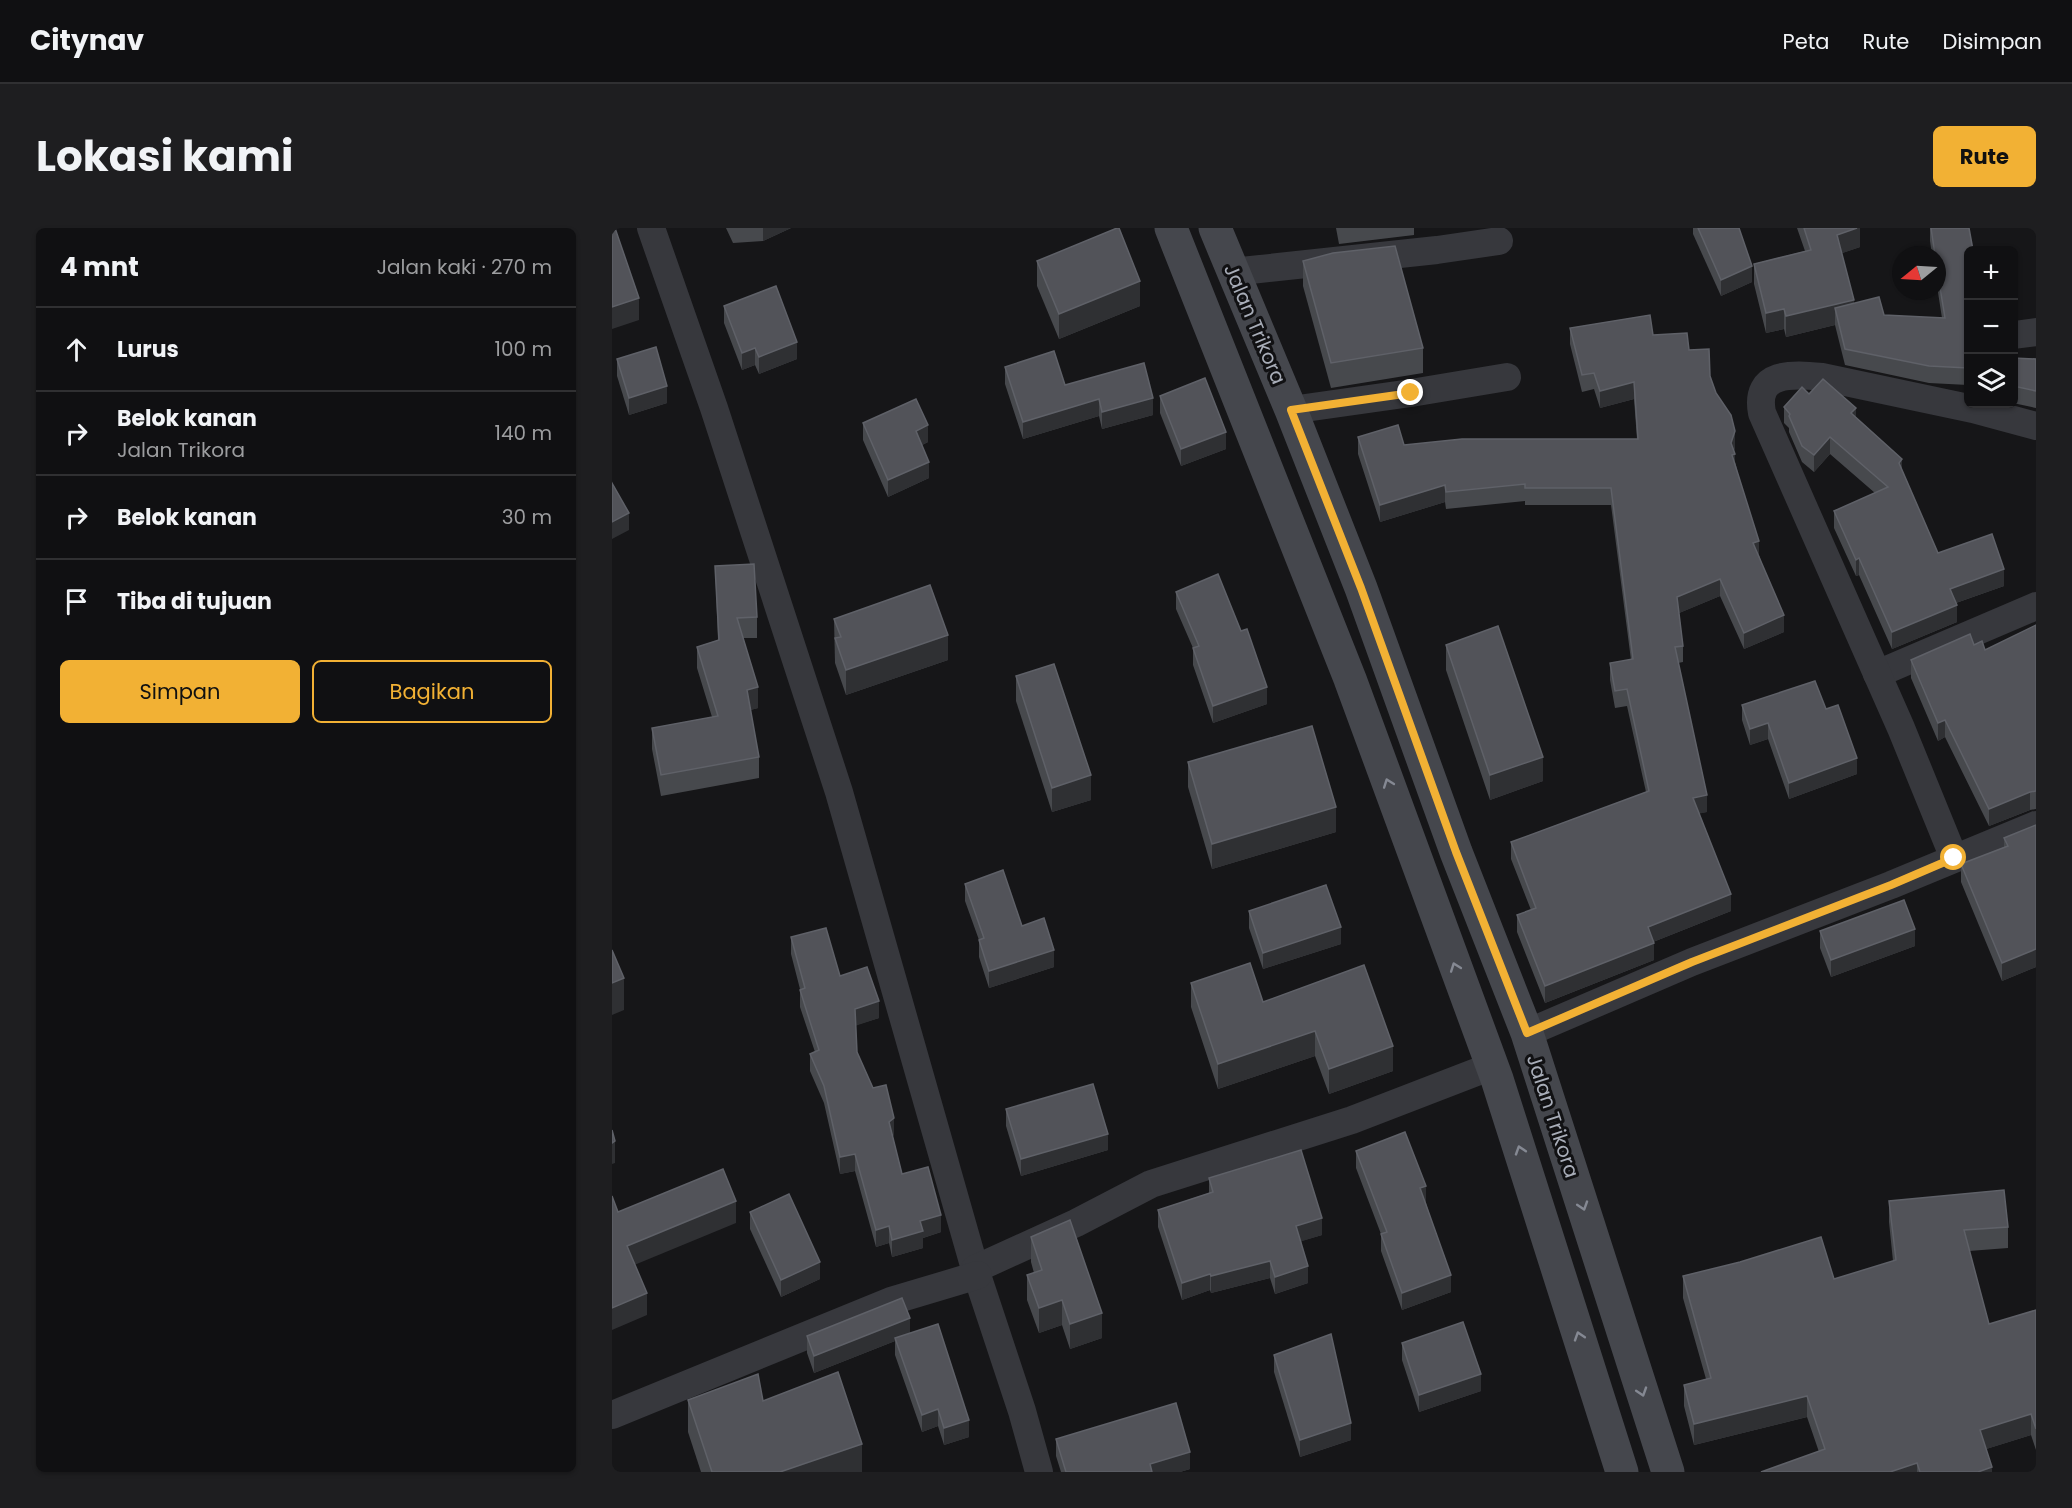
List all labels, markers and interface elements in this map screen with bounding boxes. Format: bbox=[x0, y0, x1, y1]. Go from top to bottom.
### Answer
text: Citynav bbox=[30, 21, 144, 60]
text: Peta bbox=[1782, 27, 1830, 56]
text: Rute bbox=[1863, 27, 1909, 56]
text: Disimpan bbox=[1942, 27, 2042, 56]
button: Rute bbox=[1933, 126, 2036, 187]
text: Lokasi kami bbox=[36, 127, 293, 186]
north arrow bbox=[1892, 246, 1946, 300]
map controls bbox=[1964, 246, 2018, 408]
button: + bbox=[1964, 246, 2018, 300]
text: 4 mnt bbox=[60, 249, 139, 285]
text: Jalan kaki · 270 m bbox=[376, 253, 552, 281]
street label: Jalan Trikora bbox=[1217, 260, 1293, 388]
button: − bbox=[1964, 300, 2018, 354]
icon: ahead bbox=[60, 333, 93, 366]
text: Lurus bbox=[117, 334, 179, 365]
text: 100 m bbox=[495, 335, 552, 363]
button: layers bbox=[1964, 354, 2018, 408]
route end bbox=[1397, 379, 1423, 405]
text: Belok kanan bbox=[117, 403, 257, 434]
icon: right bbox=[60, 417, 93, 450]
text: 140 m bbox=[495, 419, 552, 447]
text: Jalan Trikora bbox=[117, 436, 245, 464]
icon: right bbox=[60, 501, 93, 534]
text: Belok kanan bbox=[117, 502, 257, 533]
text: 30 m bbox=[502, 503, 552, 531]
icon: arrive bbox=[60, 585, 93, 618]
text: Tiba di tujuan bbox=[117, 586, 272, 617]
button: Simpan bbox=[60, 660, 300, 723]
button: Bagikan bbox=[312, 660, 552, 723]
one-way arrow bbox=[1383, 778, 1396, 789]
route start bbox=[1940, 844, 1966, 870]
one-way arrow bbox=[1450, 962, 1463, 972]
street label: Jalan Trikora bbox=[1520, 1051, 1586, 1181]
one-way arrow bbox=[1515, 1145, 1527, 1156]
one-way arrow bbox=[1576, 1200, 1588, 1211]
one-way arrow bbox=[1574, 1331, 1586, 1342]
one-way arrow bbox=[1635, 1386, 1647, 1397]

